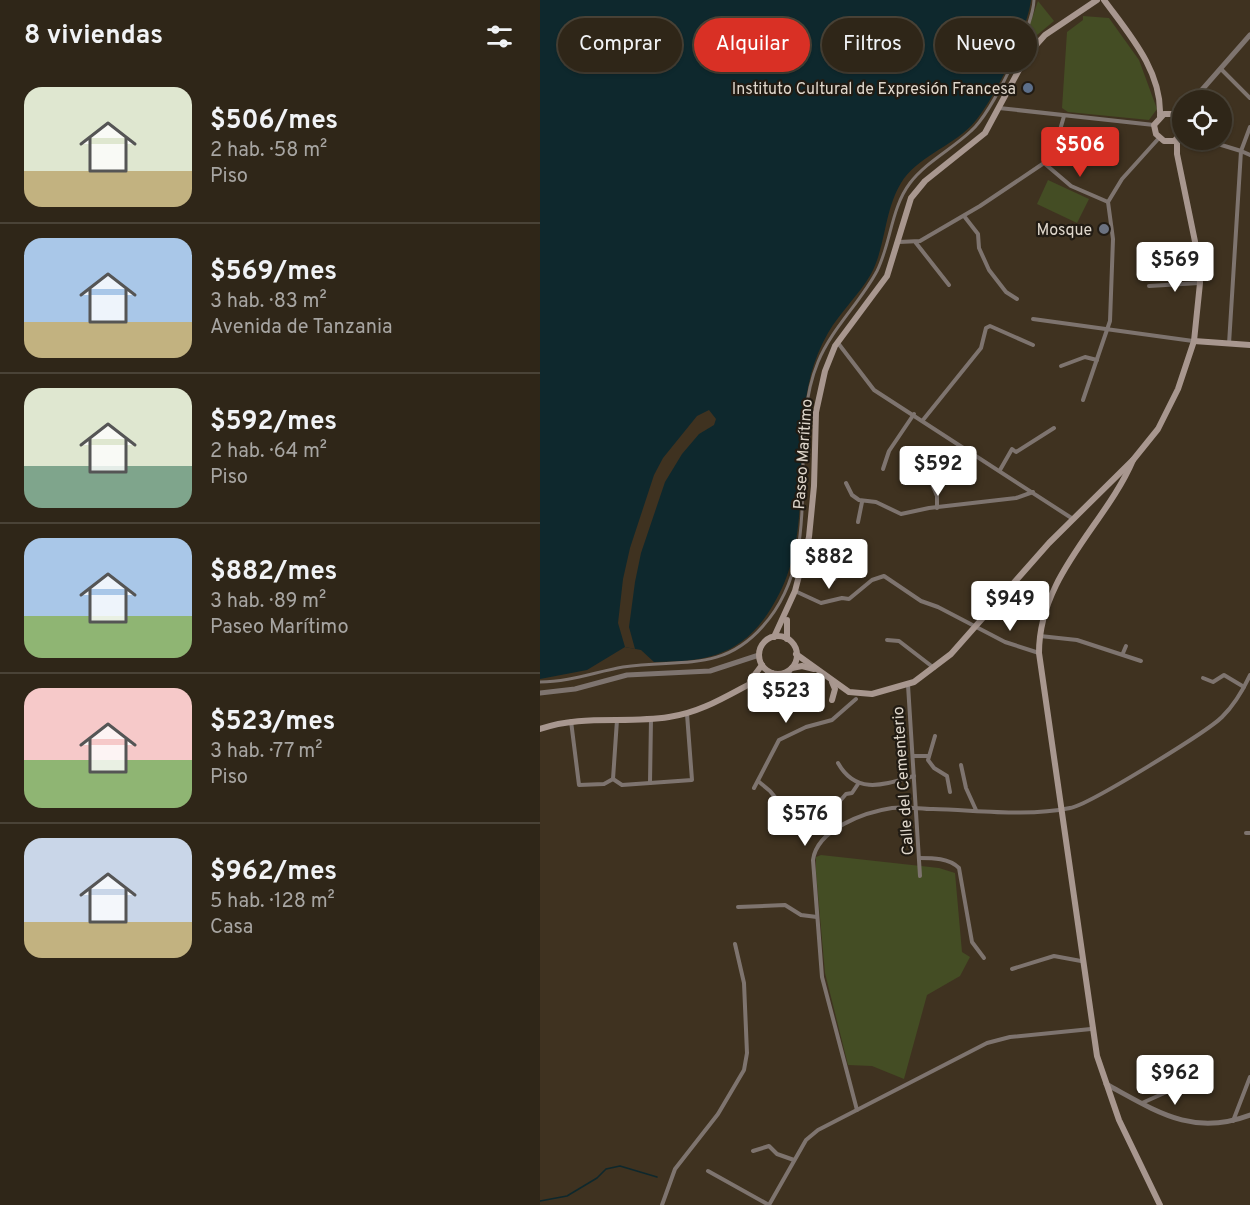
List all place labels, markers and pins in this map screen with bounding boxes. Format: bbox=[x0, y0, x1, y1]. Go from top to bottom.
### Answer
place label: Instituto Cultural de Expresión Francesa bbox=[732, 80, 1016, 100]
marker: Instituto Cultural de Expresión Francesa bbox=[1021, 81, 1035, 95]
pin: $506 bbox=[1044, 127, 1116, 178]
place label: Mosque bbox=[1036, 221, 1092, 241]
marker: Mosque bbox=[1097, 222, 1111, 236]
pin: $569 bbox=[1139, 242, 1211, 293]
pin: $592 bbox=[902, 446, 974, 497]
pin: $882 bbox=[793, 539, 865, 590]
pin: $949 bbox=[974, 581, 1046, 632]
pin: $523 bbox=[750, 673, 822, 724]
pin: $576 bbox=[769, 796, 841, 847]
pin: $962 bbox=[1139, 1055, 1211, 1106]

